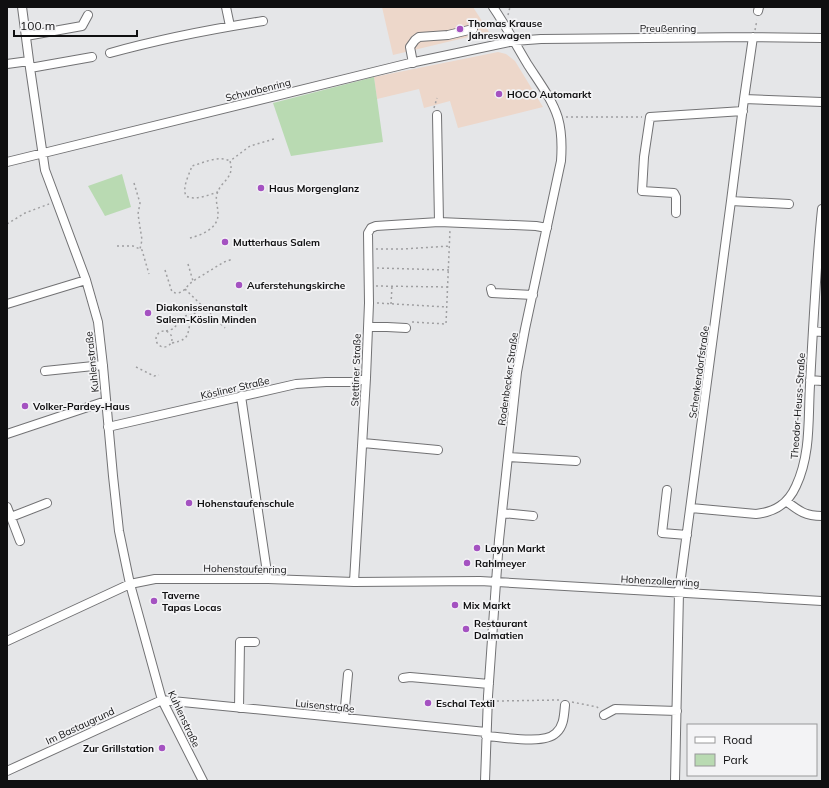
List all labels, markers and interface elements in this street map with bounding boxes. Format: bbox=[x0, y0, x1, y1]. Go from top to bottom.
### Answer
scale bar bbox=[14, 12, 137, 38]
place label: Thomas Krause Jahreswagen bbox=[468, 17, 543, 42]
text: 100 m bbox=[20, 18, 55, 33]
street label: Preußenring bbox=[640, 22, 696, 35]
marker: Thomas Krause Jahreswagen bbox=[455, 24, 465, 34]
street label: Schwabenring bbox=[224, 76, 292, 104]
place label: HOCO Automarkt bbox=[507, 88, 591, 101]
marker: HOCO Automarkt bbox=[494, 89, 504, 99]
place label: Haus Morgenglanz bbox=[269, 182, 359, 195]
marker: Haus Morgenglanz bbox=[256, 183, 266, 193]
place label: Mutterhaus Salem bbox=[233, 236, 320, 249]
marker: Mutterhaus Salem bbox=[220, 237, 230, 247]
place label: Auferstehungskirche bbox=[247, 279, 346, 292]
marker: Auferstehungskirche bbox=[234, 280, 244, 290]
place label: Diakonissenanstalt Salem-Köslin Minden bbox=[156, 301, 257, 326]
marker: Diakonissenanstalt Salem-Köslin Minden bbox=[143, 308, 153, 318]
street label: Schenkendorfstraße bbox=[686, 325, 712, 419]
street label: Kuhlenstraße bbox=[82, 331, 102, 393]
street label: Rodenbecker Straße bbox=[495, 332, 521, 426]
street label: Stettiner Straße bbox=[348, 333, 364, 407]
street label: Theodor-Heuss-Straße bbox=[788, 352, 808, 460]
street label: Kösliner Straße bbox=[199, 374, 271, 402]
place label: Volker-Pardey-Haus bbox=[32, 400, 130, 413]
marker: Volker-Pardey-Haus bbox=[20, 401, 30, 411]
place label: Hohenstaufenschule bbox=[197, 497, 295, 510]
marker: Hohenstaufenschule bbox=[184, 498, 194, 508]
place label: Layan Markt bbox=[485, 542, 545, 555]
marker: Layan Markt bbox=[472, 543, 482, 553]
place label: Rahlmeyer bbox=[475, 557, 526, 570]
marker: Rahlmeyer bbox=[462, 558, 472, 568]
street label: Hohenstaufenring bbox=[203, 562, 287, 576]
street label: Hohenzollernring bbox=[620, 572, 700, 590]
place label: Taverne Tapas Locas bbox=[162, 589, 221, 614]
marker: Taverne Tapas Locas bbox=[149, 596, 159, 606]
place label: Mix Markt bbox=[463, 599, 511, 612]
marker: Mix Markt bbox=[450, 600, 460, 610]
place label: Restaurant Dalmatien bbox=[474, 617, 527, 642]
marker: Restaurant Dalmatien bbox=[461, 624, 471, 634]
street label: Kuhlenstraße bbox=[165, 688, 203, 750]
street label: Luisenstraße bbox=[295, 696, 355, 716]
place label: Eschal Textil bbox=[436, 697, 495, 710]
marker: Eschal Textil bbox=[423, 698, 433, 708]
street label: Im Bastaugrund bbox=[44, 704, 116, 748]
legend bbox=[687, 724, 817, 776]
text: Road bbox=[723, 732, 752, 747]
place label: Zur Grillstation bbox=[83, 742, 154, 755]
marker: Zur Grillstation bbox=[157, 743, 167, 753]
text: Park bbox=[723, 752, 749, 767]

